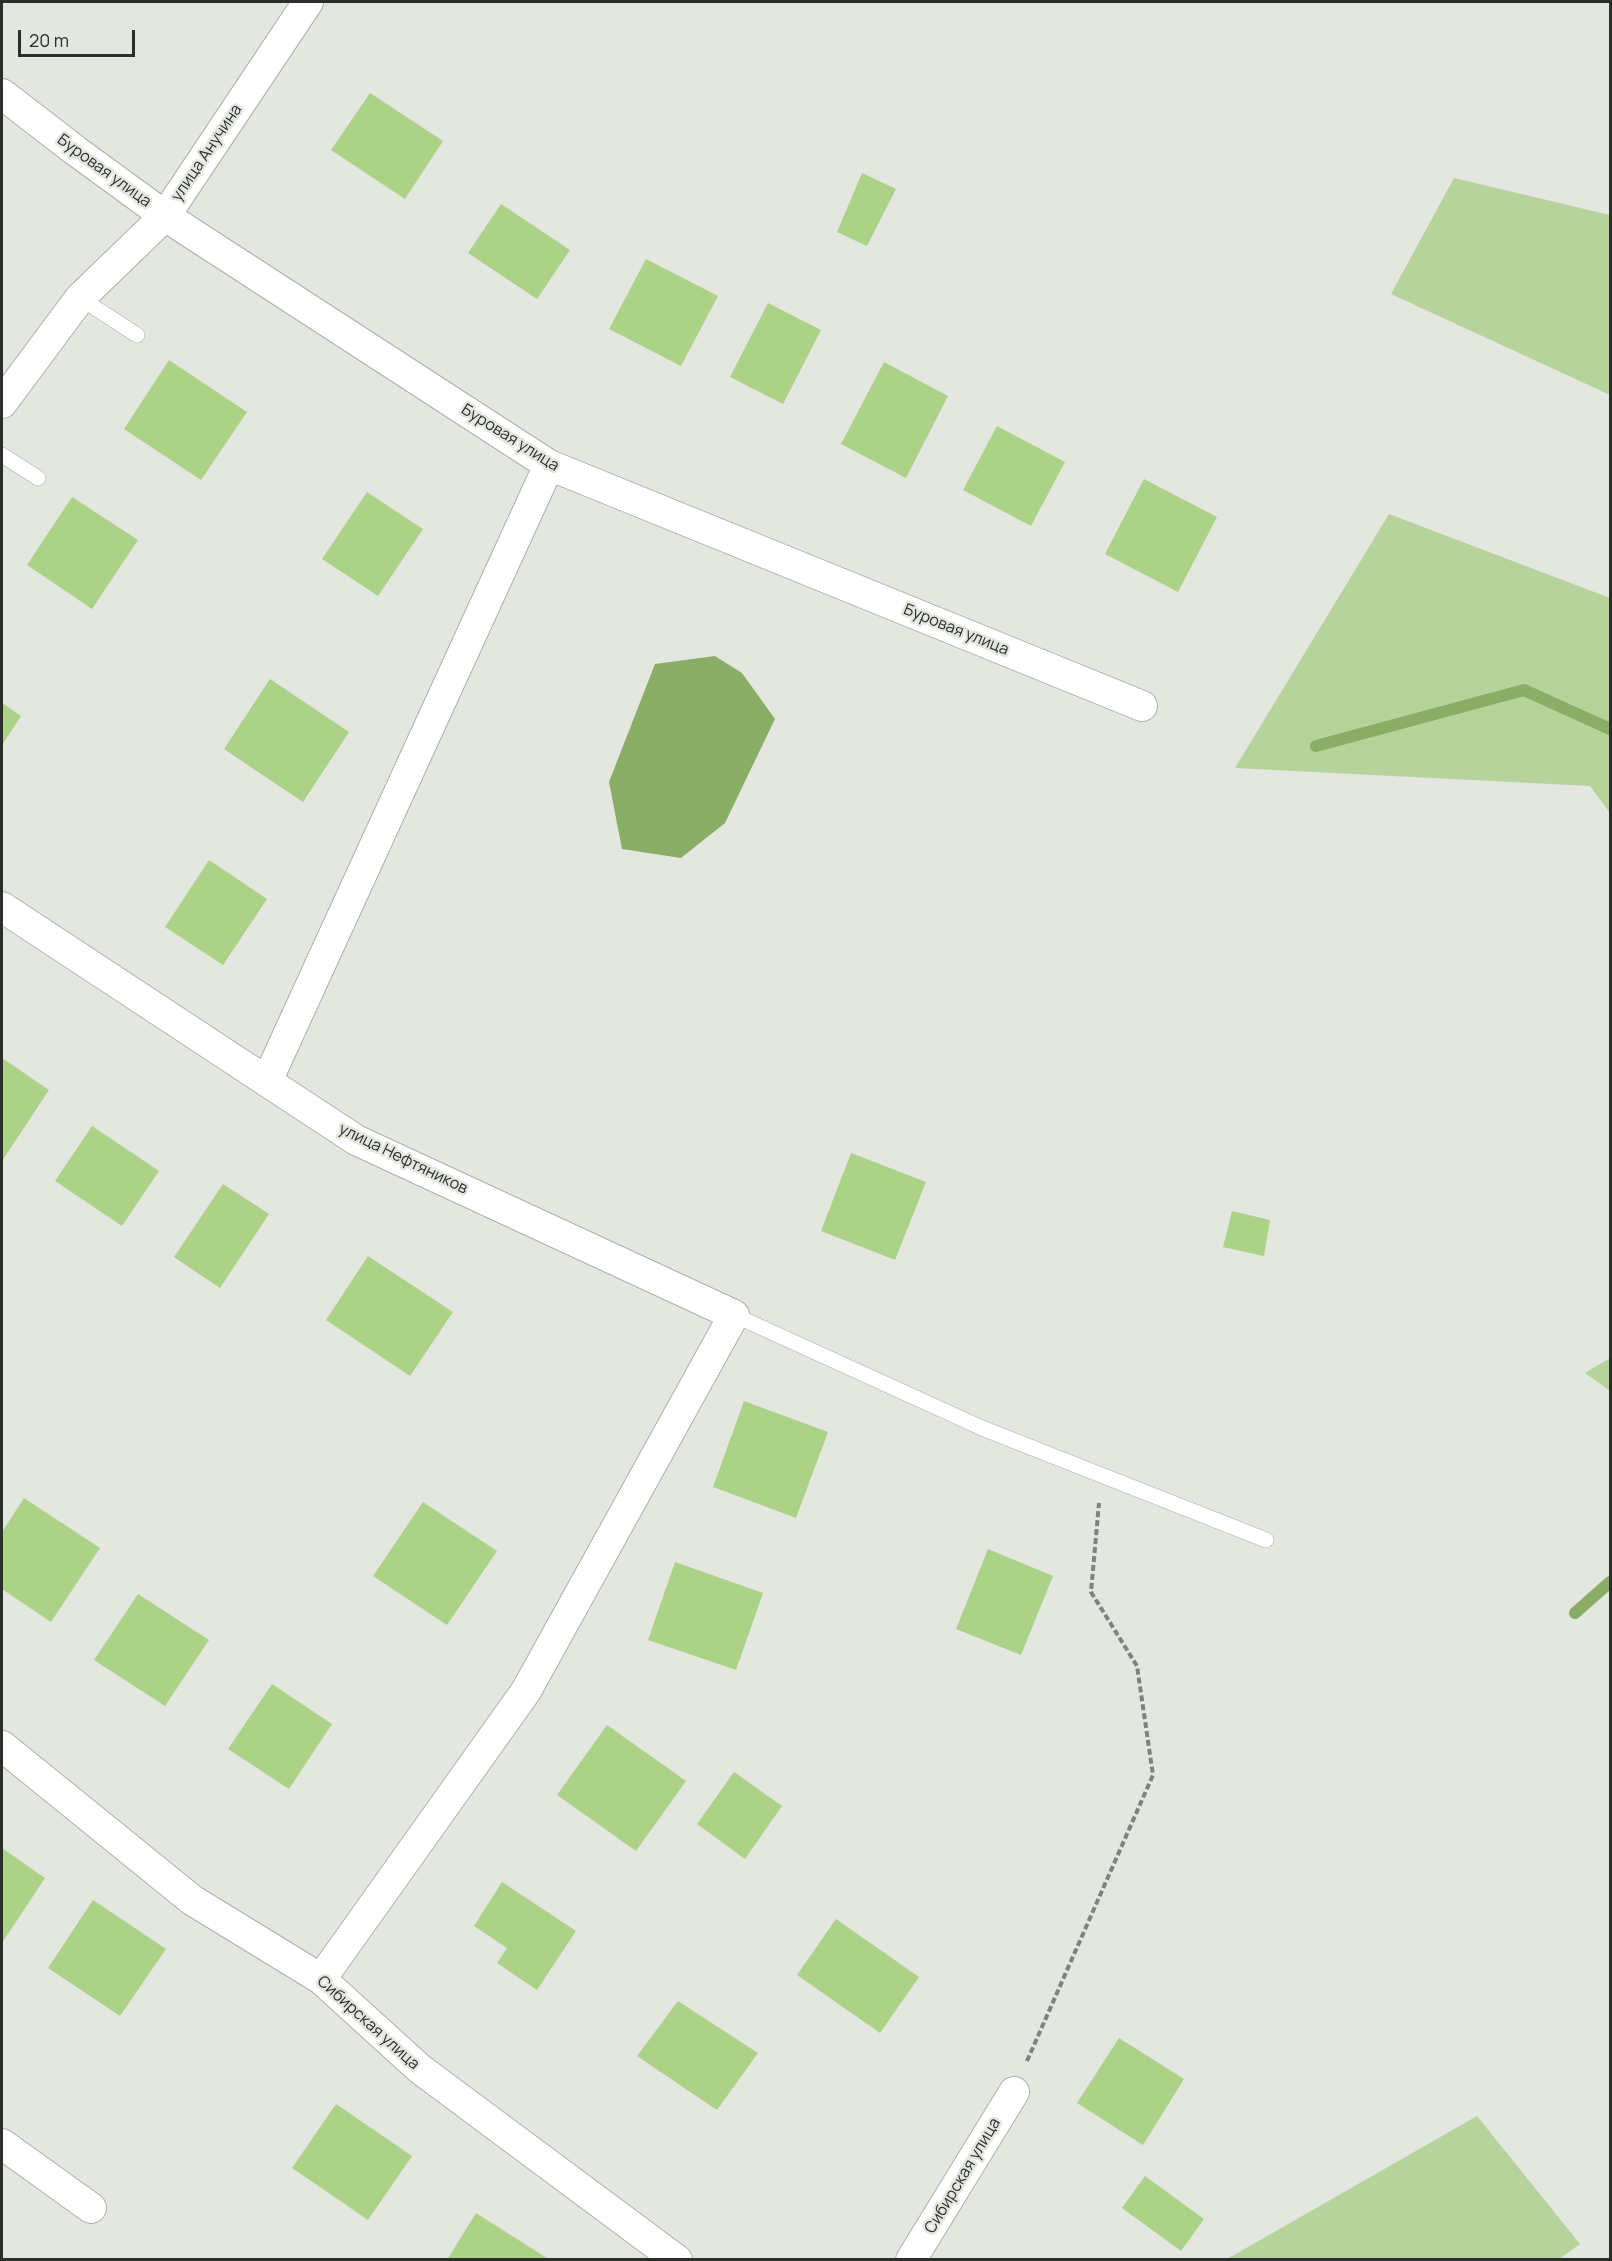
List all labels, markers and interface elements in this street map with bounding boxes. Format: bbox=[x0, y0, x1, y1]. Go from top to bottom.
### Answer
scale bar bbox=[21, 18, 138, 56]
text: 20 m bbox=[29, 28, 69, 52]
street label: улица Анучина bbox=[168, 101, 246, 205]
street label: Буровая улица bbox=[53, 130, 155, 212]
street label: Буровая улица bbox=[458, 400, 562, 476]
street label: Буровая улица bbox=[901, 600, 1011, 660]
street label: улица Нефтяников bbox=[335, 1119, 471, 1199]
street label: Сибирская улица bbox=[313, 1972, 423, 2074]
street label: Сибирская улица bbox=[921, 2115, 1005, 2237]

